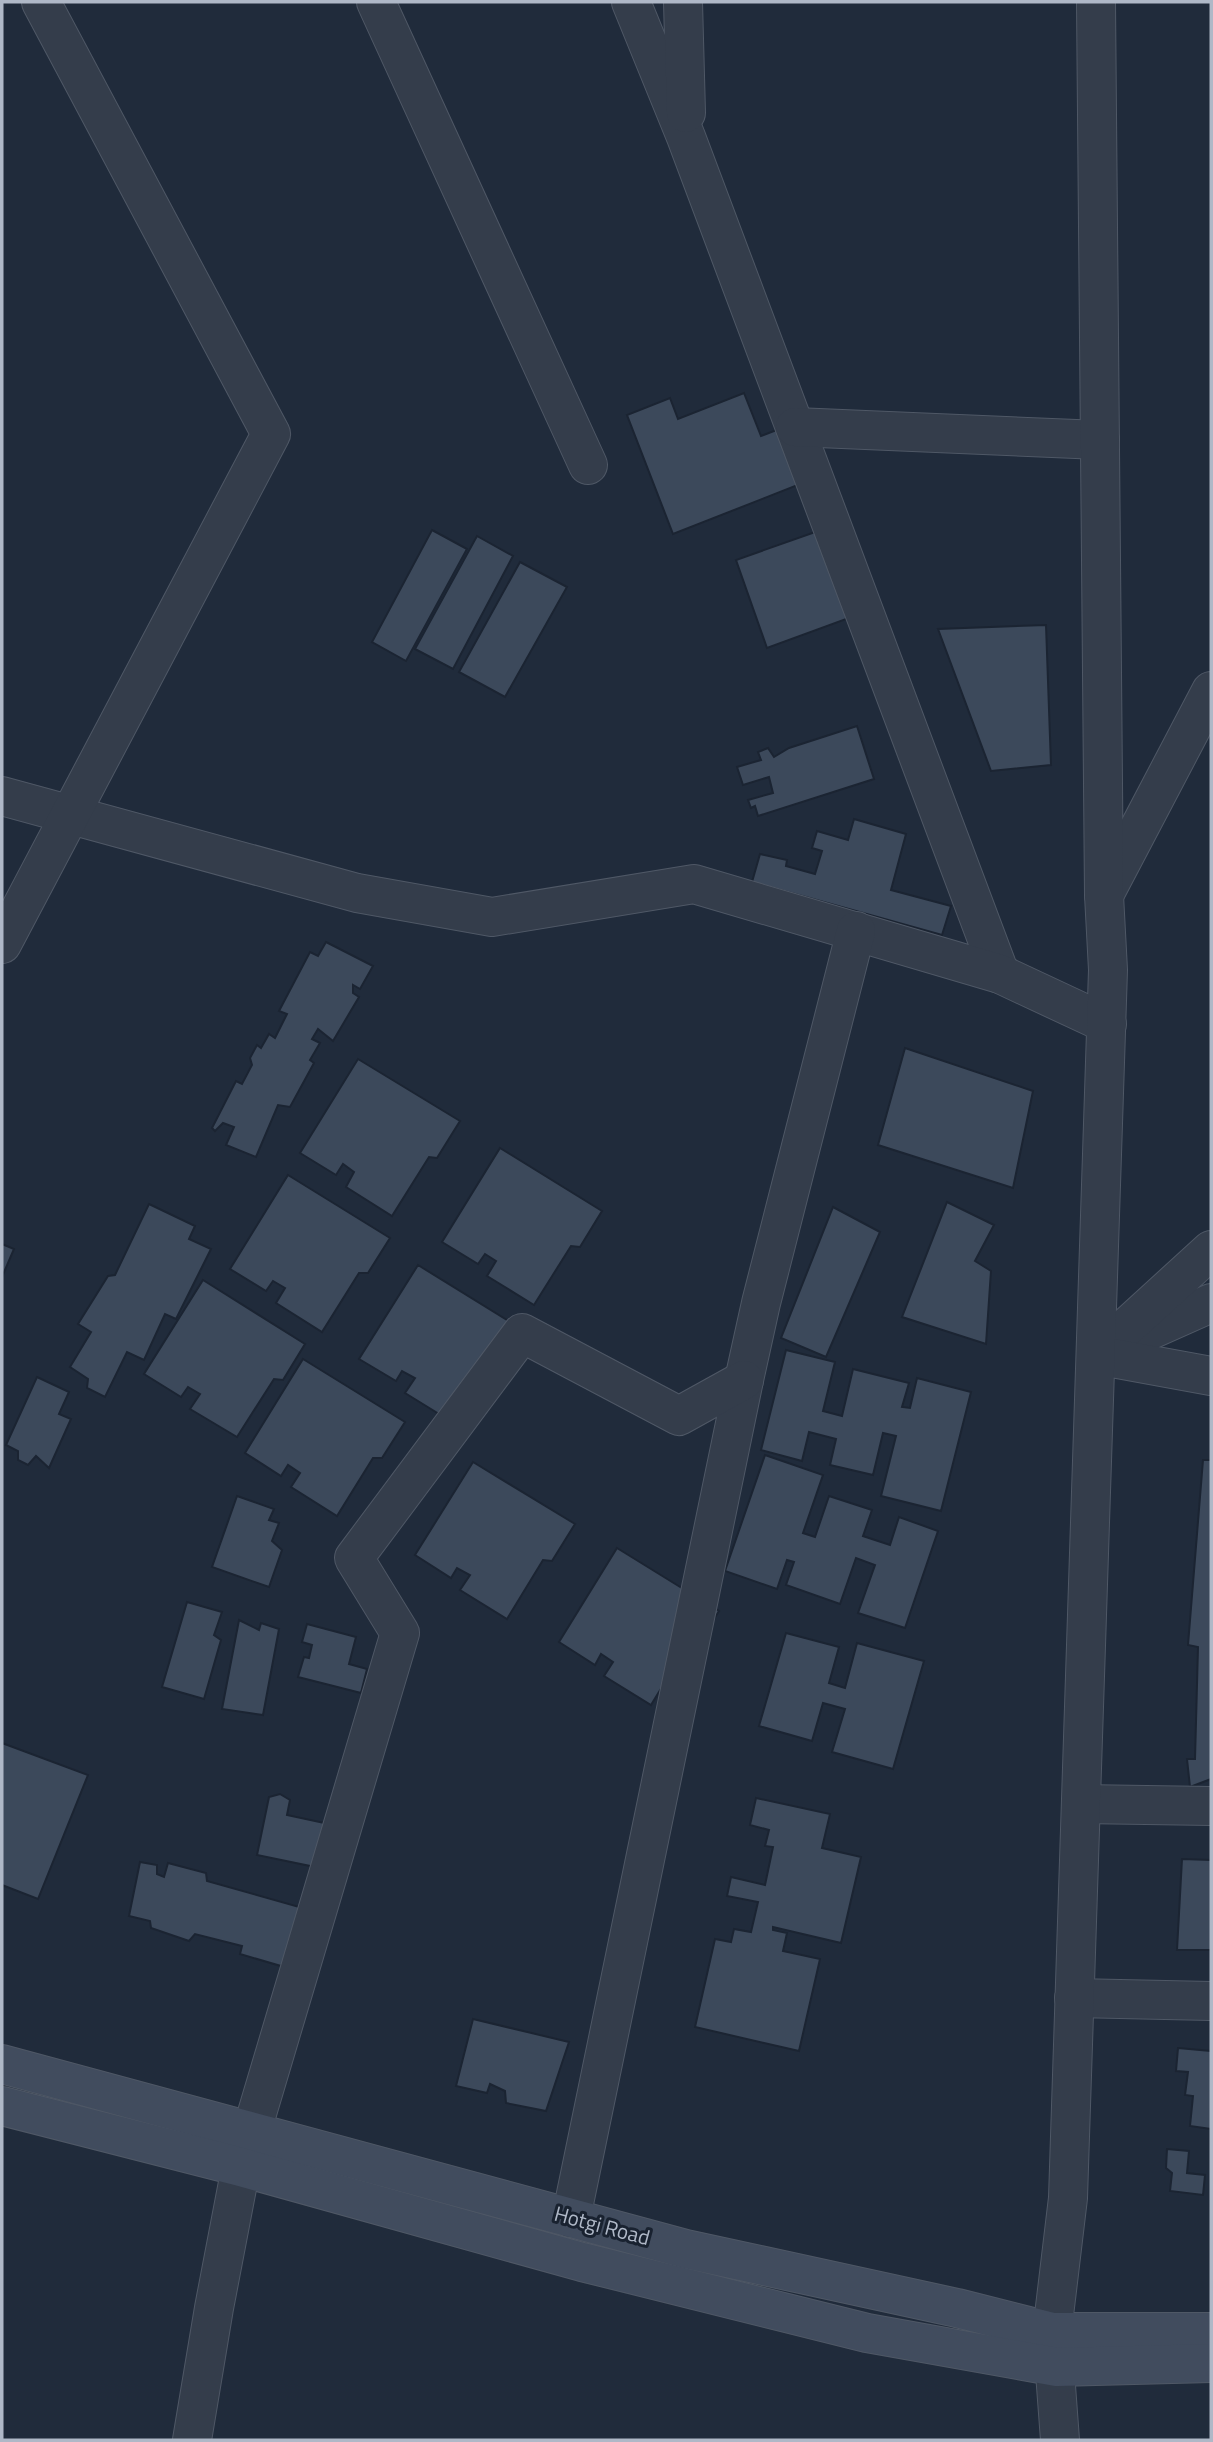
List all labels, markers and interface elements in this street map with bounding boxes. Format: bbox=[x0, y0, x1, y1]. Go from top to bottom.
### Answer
street label: Hotgi Road bbox=[551, 2197, 654, 2253]

